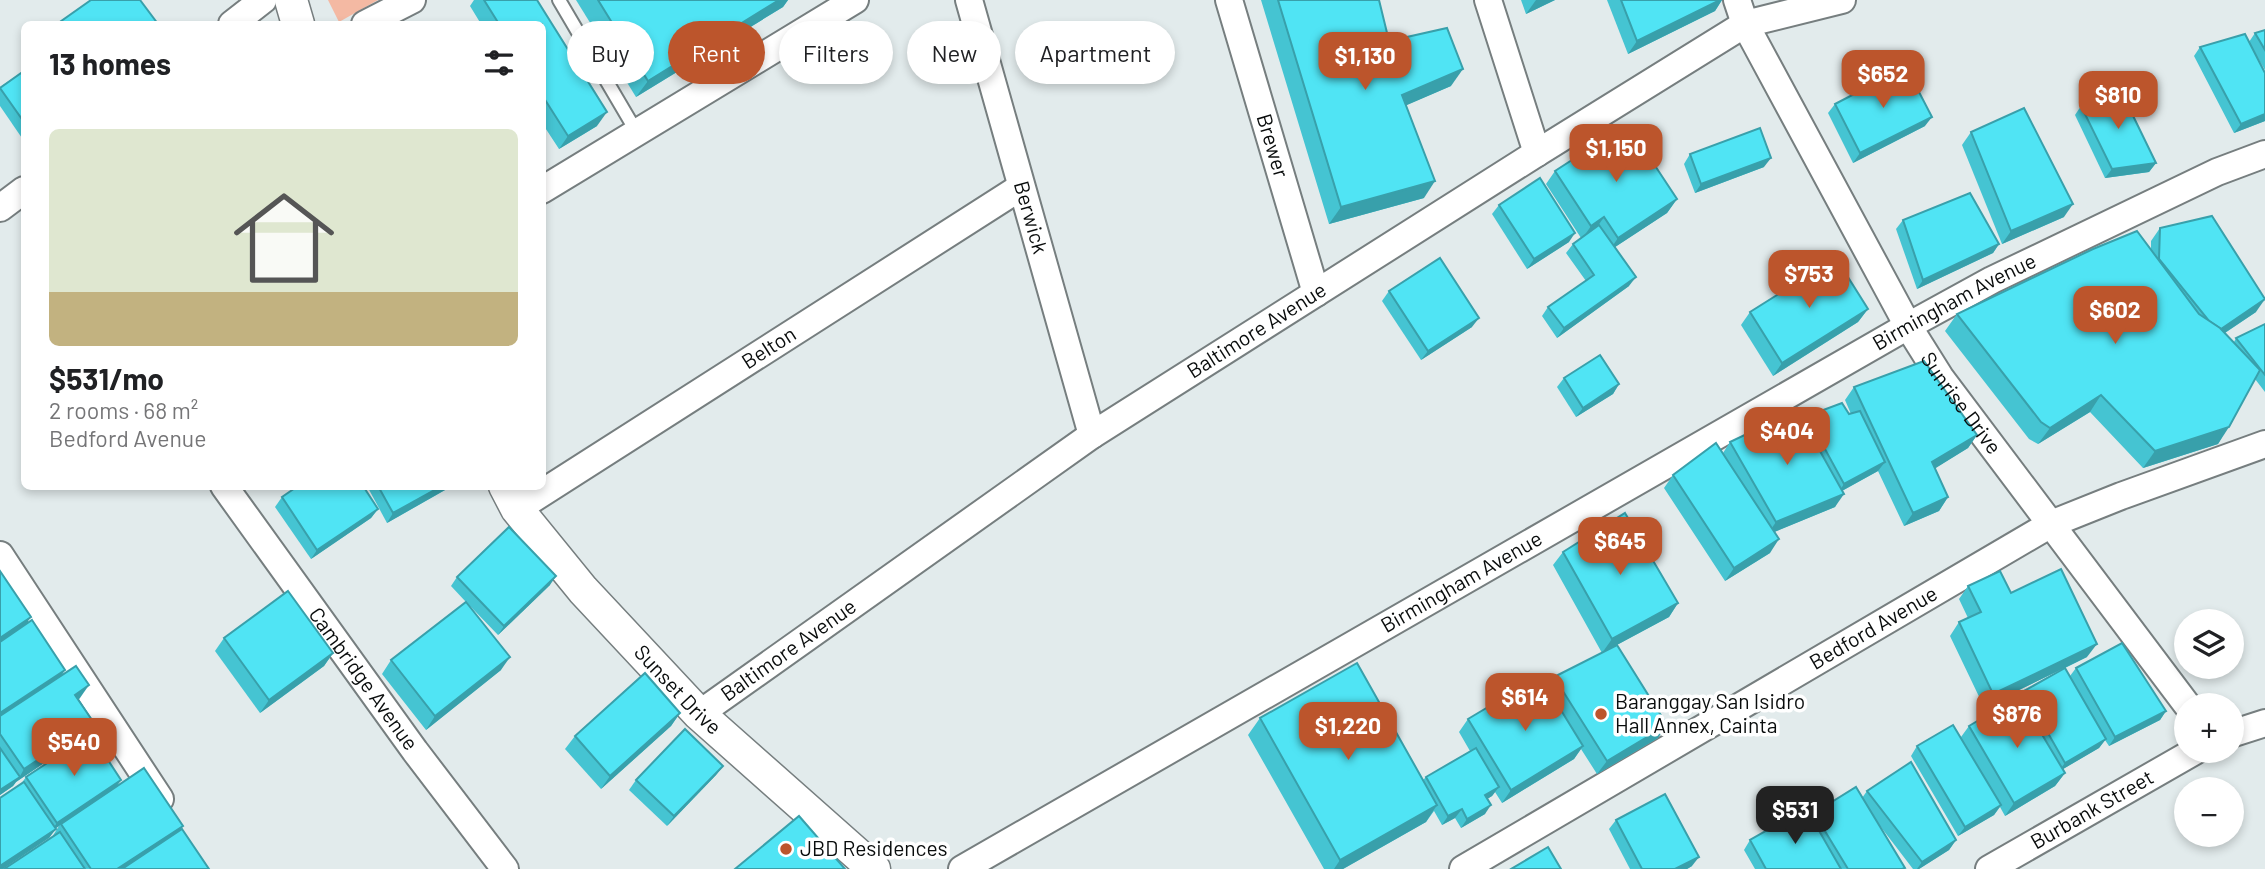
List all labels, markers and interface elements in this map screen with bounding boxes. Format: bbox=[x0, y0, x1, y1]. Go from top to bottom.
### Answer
chip: Buy bbox=[567, 21, 654, 84]
chip: Rent bbox=[668, 21, 765, 84]
chip: Filters bbox=[779, 21, 893, 84]
chip: New bbox=[907, 21, 1001, 84]
chip: Apartment bbox=[1015, 21, 1175, 84]
pin: $1,130 bbox=[1308, 32, 1422, 92]
text: $1,130 bbox=[1334, 41, 1396, 69]
icon: filters bbox=[480, 44, 518, 82]
text: 13 homes bbox=[49, 45, 171, 81]
pin: $652 bbox=[1842, 50, 1924, 110]
text: $652 bbox=[1858, 59, 1908, 87]
pin: $810 bbox=[2077, 72, 2159, 131]
text: $810 bbox=[2095, 80, 2141, 108]
street label: Brewer bbox=[1252, 110, 1295, 180]
pin: $1,150 bbox=[1559, 124, 1673, 184]
text: $1,150 bbox=[1585, 133, 1647, 161]
icon: home bbox=[221, 175, 347, 301]
street label: Berwick bbox=[1010, 178, 1054, 256]
street label: Birmingham Avenue bbox=[1867, 247, 2040, 355]
pin: $753 bbox=[1768, 250, 1850, 310]
text: $753 bbox=[1784, 259, 1834, 287]
street label: Baltimore Avenue bbox=[1182, 276, 1330, 383]
pin: $602 bbox=[2074, 286, 2156, 346]
text: $602 bbox=[2089, 295, 2141, 323]
street label: Belton bbox=[736, 320, 800, 373]
street label: Sunrise Drive bbox=[1916, 347, 2007, 458]
text: $531/mo bbox=[49, 360, 164, 396]
text: 2 rooms · 68 m² bbox=[49, 396, 198, 424]
pin: $404 bbox=[1746, 407, 1828, 467]
text: $404 bbox=[1760, 416, 1814, 444]
text: Bedford Avenue bbox=[49, 424, 206, 452]
pin: $645 bbox=[1579, 518, 1661, 577]
street label: Birmingham Avenue bbox=[1376, 525, 1546, 637]
text: $645 bbox=[1594, 526, 1646, 554]
street label: Bedford Avenue bbox=[1804, 580, 1941, 674]
street label: Baltimore Avenue bbox=[715, 593, 860, 706]
street label: Cambridge Avenue bbox=[305, 602, 424, 755]
map controls bbox=[2174, 609, 2244, 847]
button: layers bbox=[2174, 609, 2244, 679]
street label: Sunset Drive bbox=[630, 639, 727, 739]
pin: $614 bbox=[1484, 674, 1566, 733]
text: $614 bbox=[1501, 682, 1549, 710]
place label: Baranggay San Isidro Hall Annex, Cainta bbox=[1615, 688, 1805, 737]
pin: $876 bbox=[1976, 690, 2058, 750]
button: + bbox=[2174, 693, 2244, 763]
text: $876 bbox=[1992, 699, 2042, 727]
pin: $1,220 bbox=[1291, 702, 1405, 762]
marker: Baranggay San Isidro Hall Annex, Cainta bbox=[1593, 706, 1609, 722]
text: $1,220 bbox=[1315, 711, 1381, 739]
pin: $540 bbox=[33, 718, 115, 778]
text: $540 bbox=[48, 727, 100, 755]
street label: Burbank Street bbox=[2026, 764, 2157, 854]
button: − bbox=[2174, 777, 2244, 847]
pin: $531 bbox=[1754, 786, 1836, 846]
text: $531 bbox=[1772, 795, 1818, 823]
place label: JBD Residences bbox=[800, 835, 948, 860]
marker: JBD Residences bbox=[778, 841, 794, 857]

